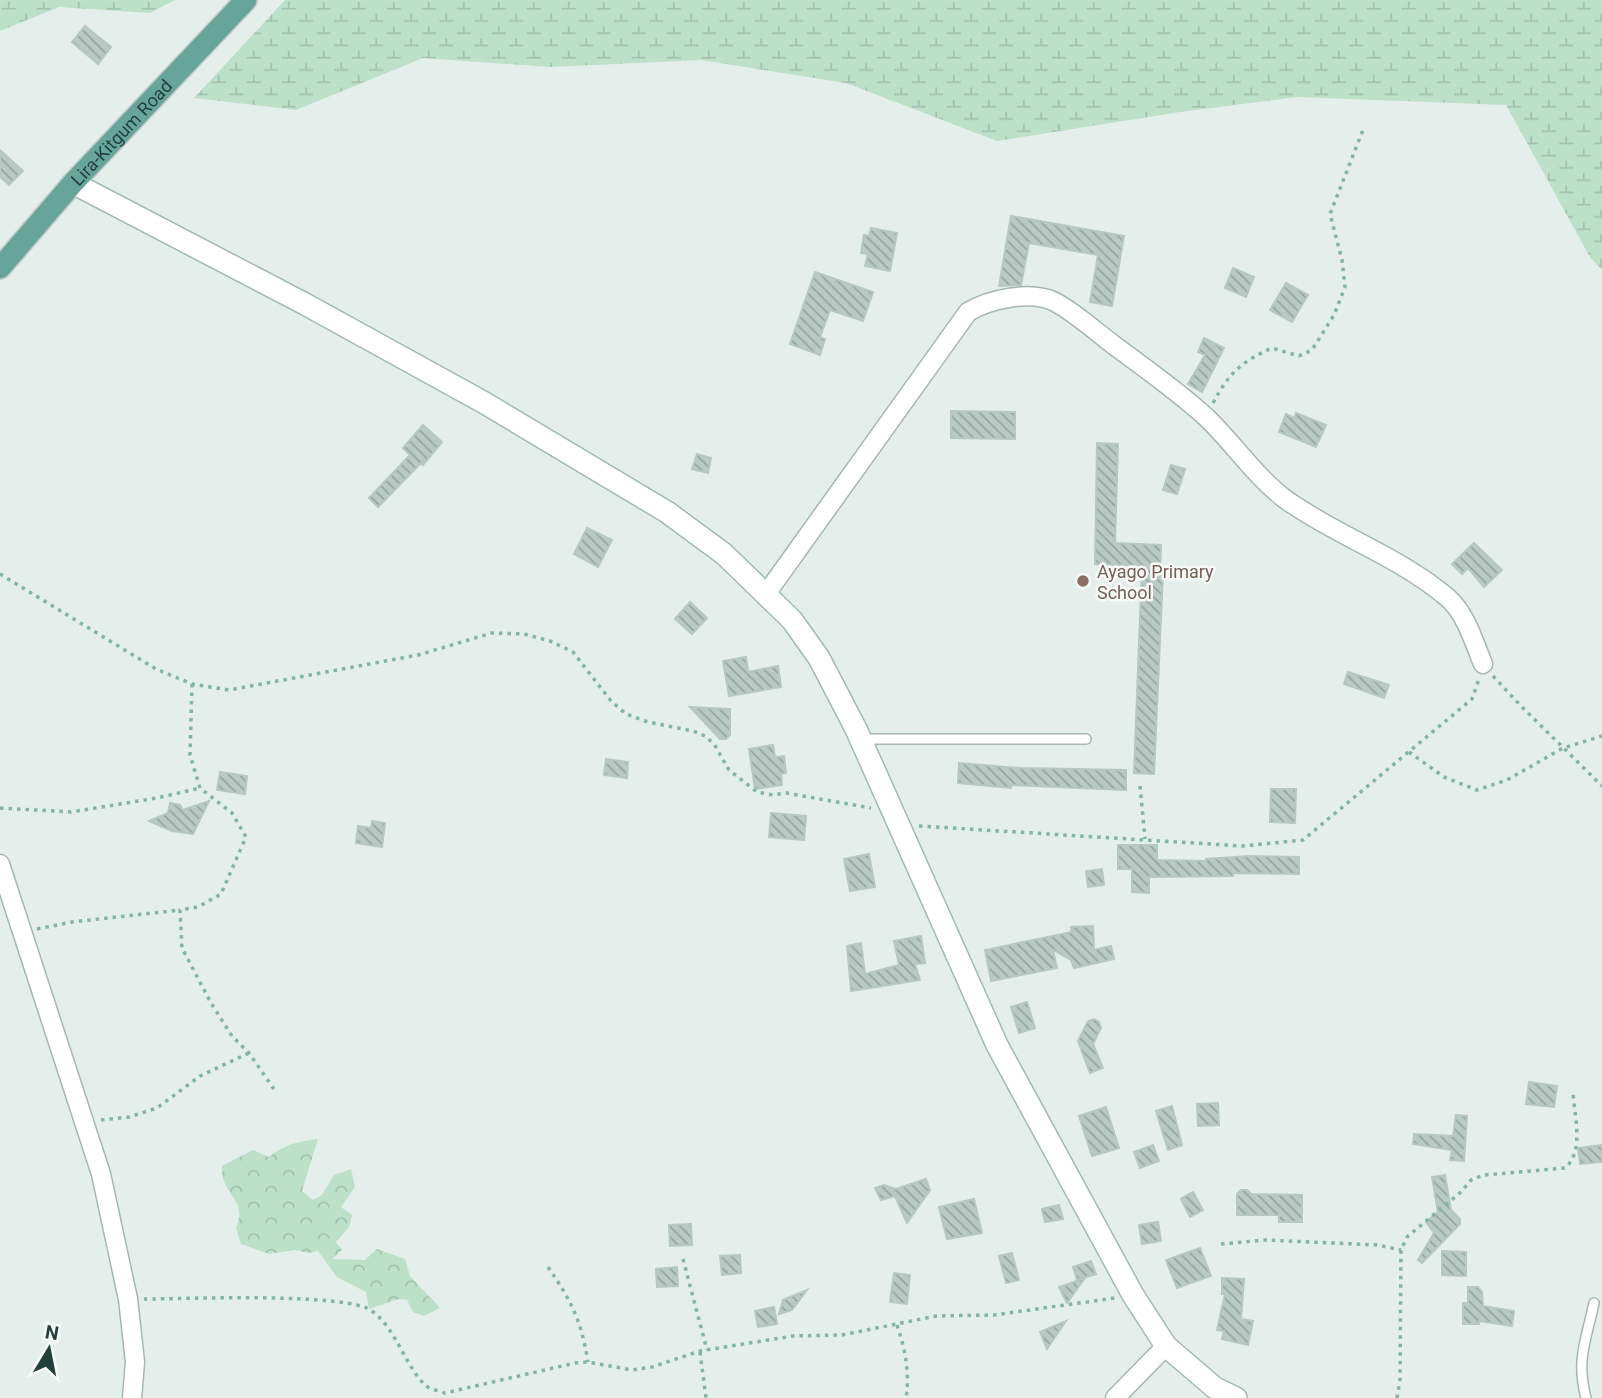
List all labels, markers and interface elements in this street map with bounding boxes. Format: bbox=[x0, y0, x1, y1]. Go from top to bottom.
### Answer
street label: Lira-Kitgum Road bbox=[66, 75, 176, 189]
place label: Ayago Primary School bbox=[1097, 561, 1214, 603]
marker: Ayago Primary School bbox=[1075, 573, 1091, 589]
north arrow bbox=[14, 1314, 84, 1384]
text: N bbox=[43, 1320, 60, 1345]

